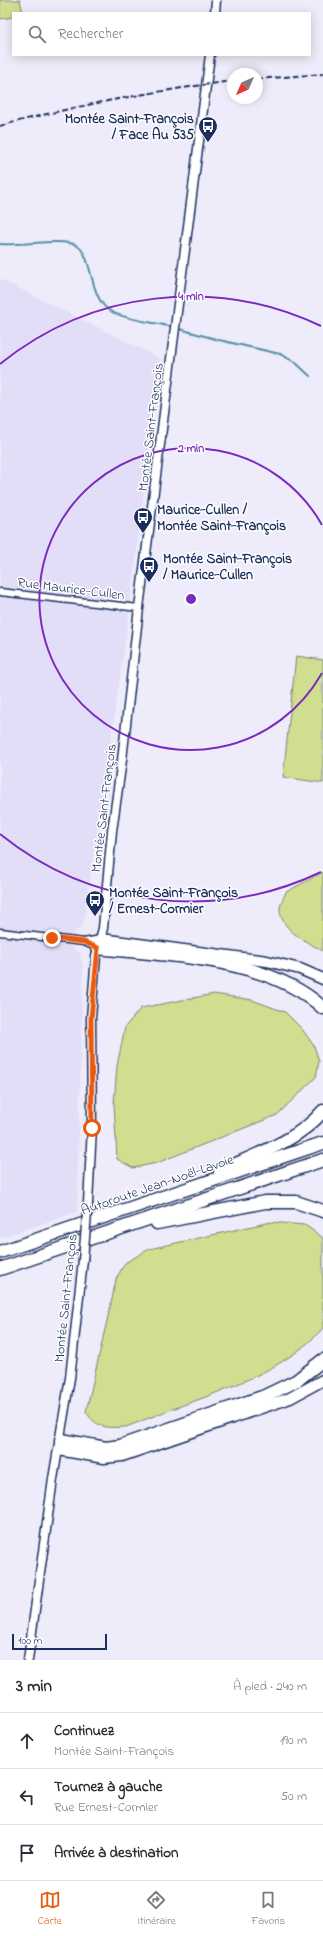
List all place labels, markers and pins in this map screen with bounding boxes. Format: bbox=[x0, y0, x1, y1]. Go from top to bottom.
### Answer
place label: Montée Saint-François / Face Au 535 bbox=[65, 109, 194, 146]
bus stop icon: Montée Saint-François / Face Au 535 bbox=[197, 115, 219, 143]
place label: Maurice-Cullen / Montée Saint-François bbox=[157, 500, 286, 537]
bus stop icon: Maurice-Cullen / Montée Saint-François bbox=[132, 506, 154, 534]
place label: Montée Saint-François / Maurice-Cullen bbox=[162, 549, 292, 586]
bus stop icon: Montée Saint-François / Maurice-Cullen bbox=[138, 555, 160, 583]
centre of rings bbox=[184, 592, 198, 606]
place label: Montée Saint-François / Ernest-Cormier bbox=[108, 883, 238, 920]
bus stop icon: Montée Saint-François / Ernest-Cormier bbox=[84, 889, 106, 917]

